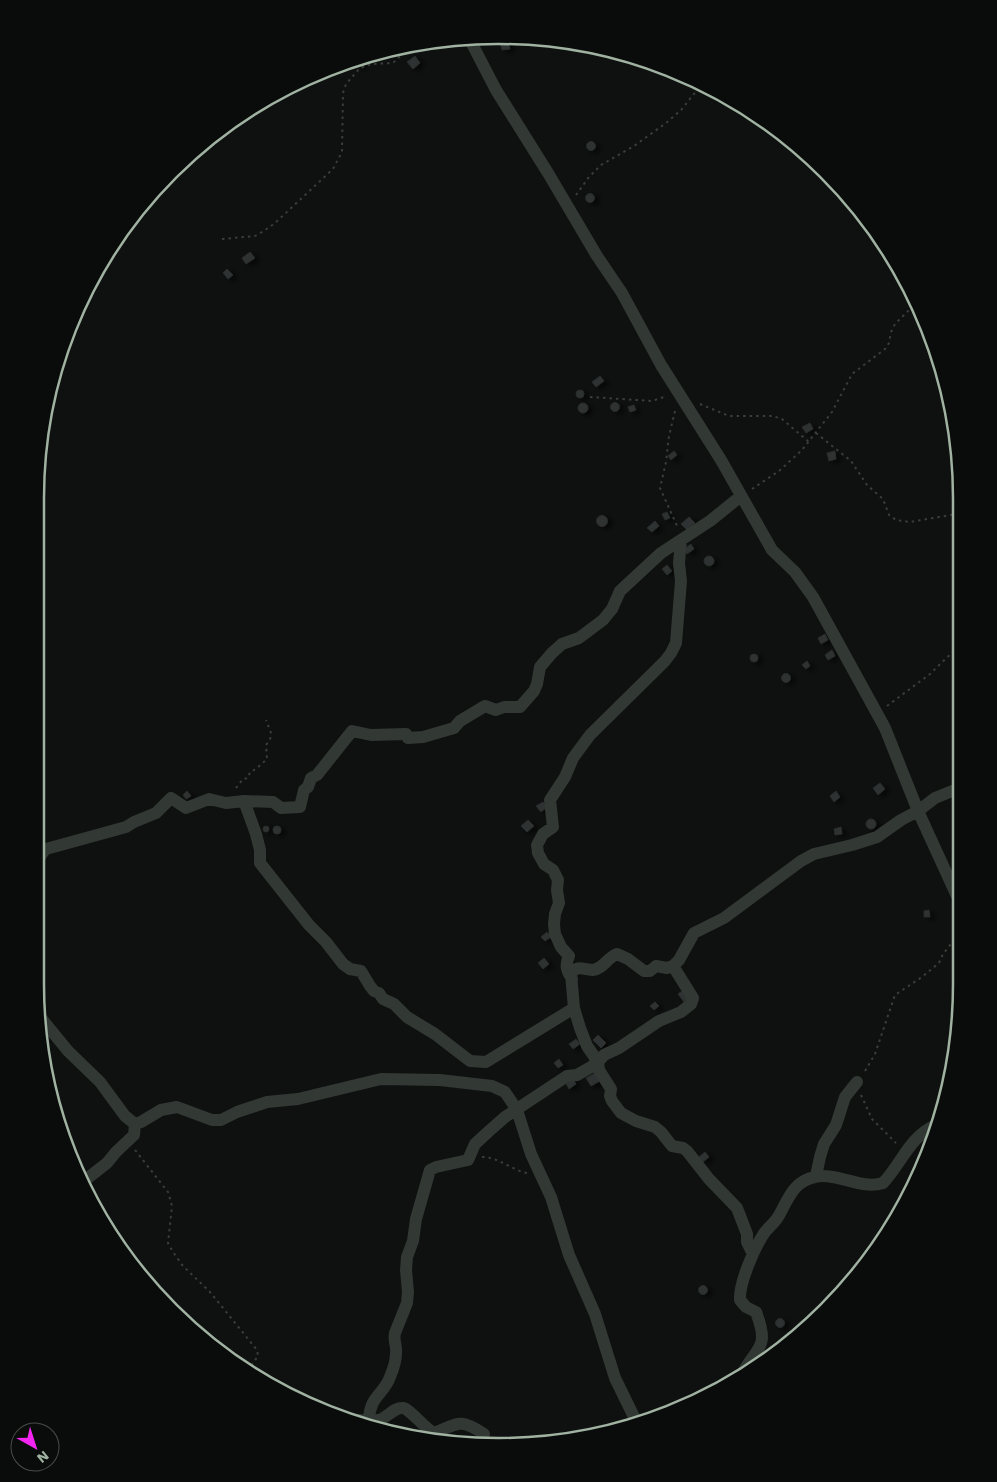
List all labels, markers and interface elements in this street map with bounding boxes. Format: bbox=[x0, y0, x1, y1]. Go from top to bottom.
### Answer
north arrow bbox=[10, 1422, 60, 1472]
text: N bbox=[34, 1448, 52, 1467]

